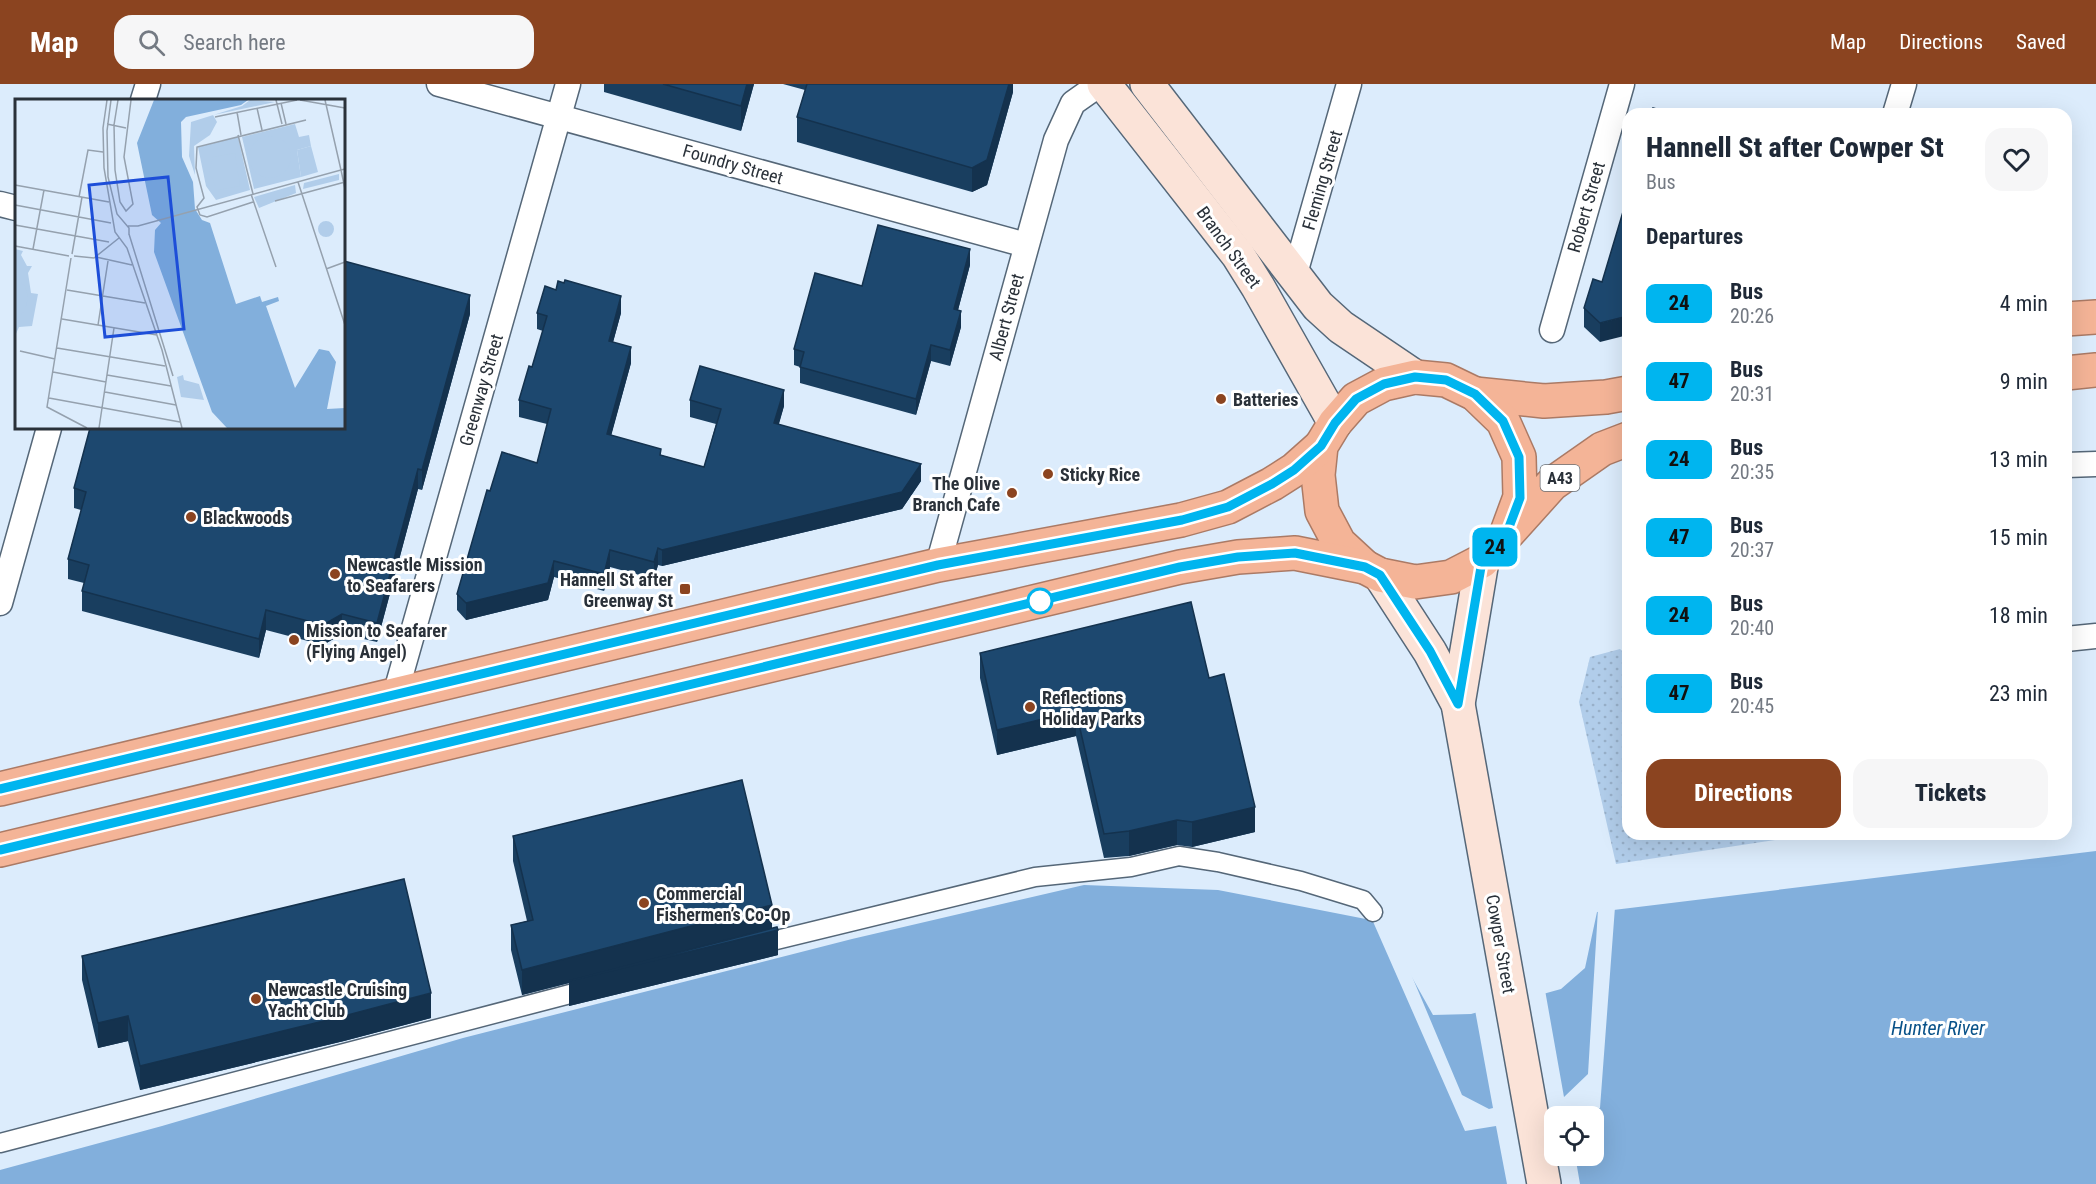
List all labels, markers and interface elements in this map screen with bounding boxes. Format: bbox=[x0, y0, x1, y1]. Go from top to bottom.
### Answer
search box bbox=[114, 15, 534, 69]
text: Map bbox=[30, 26, 78, 59]
icon: search bbox=[135, 26, 168, 59]
text: Search here bbox=[183, 30, 286, 55]
text: Map bbox=[1830, 30, 1866, 54]
text: Directions bbox=[1899, 30, 1983, 54]
text: Saved bbox=[2016, 30, 2066, 54]
inset map bbox=[15, 99, 345, 429]
street label: Fleming Street bbox=[1298, 128, 1346, 232]
button: heart bbox=[1985, 128, 2048, 191]
text: Hannell St after Cowper St bbox=[1646, 131, 1944, 164]
street label: Foundry Street bbox=[680, 140, 786, 188]
street label: Robert Street bbox=[1563, 159, 1609, 255]
text: Bus bbox=[1646, 170, 1676, 194]
street label: Branch Street bbox=[1192, 202, 1266, 292]
text: Departures bbox=[1646, 224, 1743, 249]
street label: Albert Street bbox=[984, 271, 1028, 363]
text: Bus bbox=[1730, 279, 1763, 304]
text: 24 bbox=[1668, 291, 1690, 315]
text: 4 min bbox=[2000, 291, 2048, 316]
text: 20:26 bbox=[1730, 304, 1774, 328]
street label: Greenway Street bbox=[455, 332, 507, 448]
text: Bus bbox=[1730, 357, 1763, 382]
text: 47 bbox=[1668, 369, 1690, 393]
text: 9 min bbox=[2000, 369, 2048, 394]
text: 20:31 bbox=[1730, 382, 1774, 406]
place label: Batteries bbox=[1233, 389, 1299, 410]
marker: Batteries bbox=[1214, 392, 1228, 406]
text: Bus bbox=[1730, 435, 1763, 460]
text: 24 bbox=[1668, 447, 1690, 471]
text: 13 min bbox=[1989, 447, 2048, 472]
text: 20:35 bbox=[1730, 460, 1774, 484]
place label: Sticky Rice bbox=[1060, 464, 1141, 485]
road number: A43 bbox=[1540, 465, 1580, 491]
marker: Sticky Rice bbox=[1041, 467, 1055, 481]
place label: The Olive Branch Cafe bbox=[913, 473, 1000, 515]
marker: The Olive Branch Cafe bbox=[1005, 486, 1019, 500]
place label: Blackwoods bbox=[203, 507, 289, 528]
marker: Blackwoods bbox=[184, 510, 198, 524]
text: Bus bbox=[1730, 513, 1763, 538]
text: 47 bbox=[1668, 525, 1690, 549]
text: 15 min bbox=[1989, 525, 2048, 550]
line badge: 24 bbox=[1468, 528, 1522, 566]
text: 24 bbox=[1484, 535, 1506, 559]
text: 20:37 bbox=[1730, 538, 1774, 562]
place label: Newcastle Mission to Seafarers bbox=[347, 554, 483, 596]
marker: Newcastle Mission to Seafarers bbox=[328, 567, 342, 581]
place label: Hannell St after Greenway St bbox=[560, 569, 673, 611]
marker: Hannell St after Greenway St bbox=[678, 582, 692, 596]
unlabelled marker bbox=[1027, 588, 1053, 614]
text: Bus bbox=[1730, 591, 1763, 616]
text: 24 bbox=[1668, 603, 1690, 627]
text: 18 min bbox=[1989, 603, 2048, 628]
text: 20:40 bbox=[1730, 616, 1774, 640]
place label: Mission to Seafarer (Flying Angel) bbox=[306, 620, 447, 663]
marker: Mission to Seafarer (Flying Angel) bbox=[287, 633, 301, 647]
text: Bus bbox=[1730, 669, 1763, 694]
text: 47 bbox=[1668, 681, 1690, 705]
text: 23 min bbox=[1989, 681, 2048, 706]
place label: Reflections Holiday Parks bbox=[1042, 687, 1142, 729]
text: 20:45 bbox=[1730, 694, 1774, 718]
marker: Reflections Holiday Parks bbox=[1023, 700, 1037, 714]
button: Directions bbox=[1646, 759, 1841, 828]
button: Tickets bbox=[1853, 759, 2048, 828]
place label: Commercial Fishermen’s Co-Op bbox=[656, 883, 790, 925]
street label: Cowper Street bbox=[1482, 893, 1520, 995]
marker: Commercial Fishermen’s Co-Op bbox=[637, 896, 651, 910]
place label: Newcastle Cruising Yacht Club bbox=[268, 979, 407, 1021]
marker: Newcastle Cruising Yacht Club bbox=[249, 992, 263, 1006]
water label: Hunter River bbox=[1891, 1016, 1986, 1040]
map controls bbox=[1544, 1106, 1604, 1166]
button: locate bbox=[1544, 1106, 1604, 1166]

